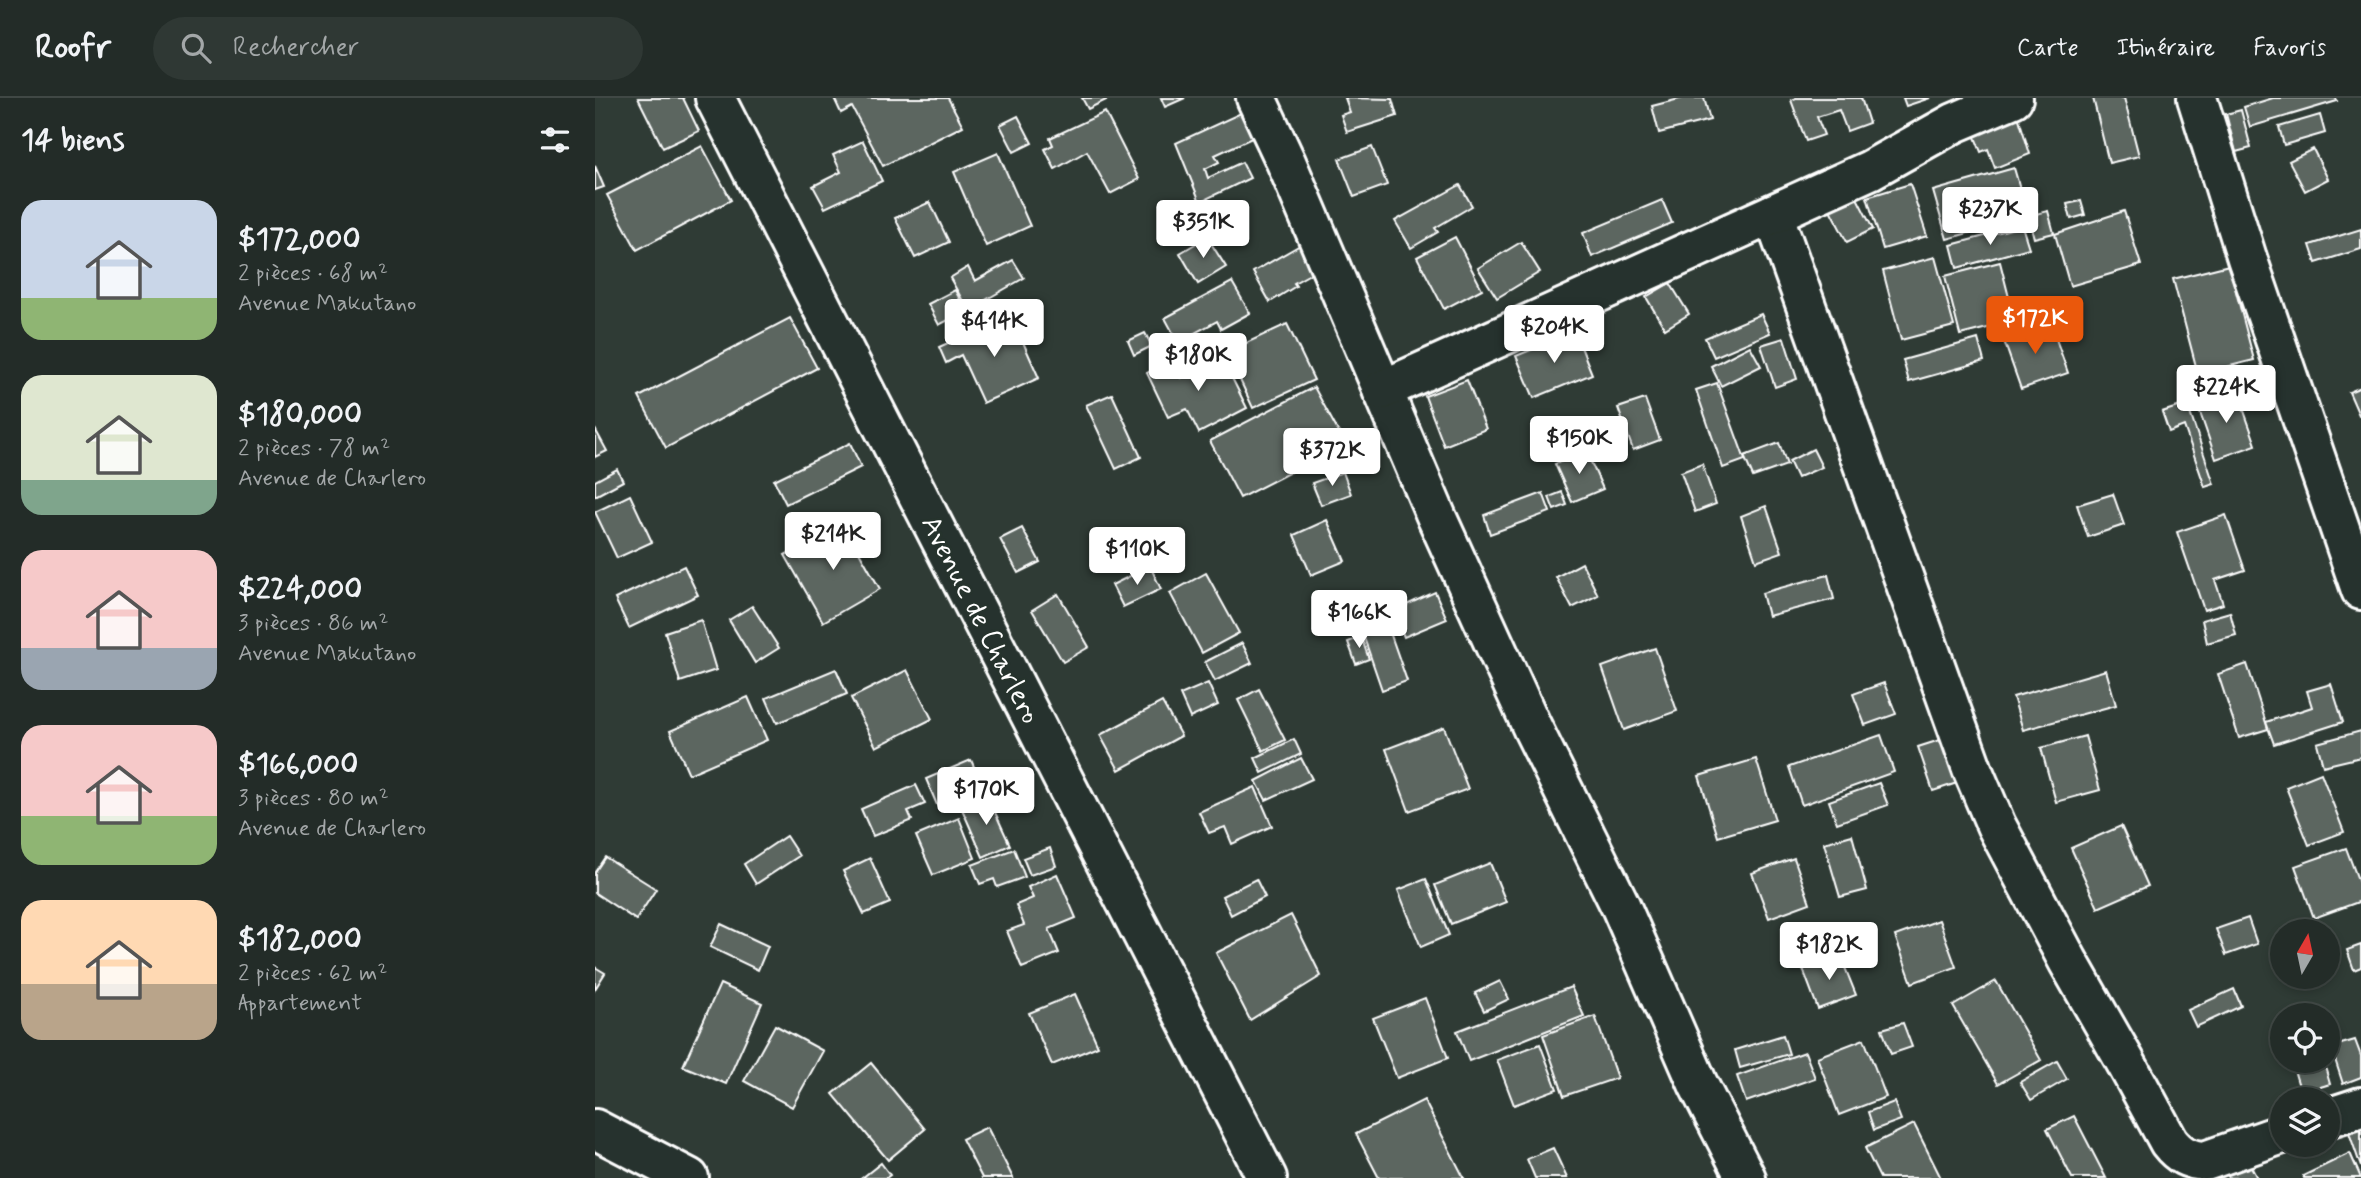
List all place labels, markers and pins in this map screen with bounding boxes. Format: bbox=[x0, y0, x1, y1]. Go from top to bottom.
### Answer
pin: $237K bbox=[1941, 188, 2039, 247]
pin: $351K bbox=[1154, 200, 1252, 260]
pin: $172K bbox=[1986, 296, 2084, 356]
pin: $414K bbox=[945, 300, 1043, 359]
pin: $204K bbox=[1505, 306, 1603, 365]
pin: $180K bbox=[1149, 334, 1247, 393]
pin: $224K bbox=[2177, 366, 2275, 425]
pin: $150K bbox=[1530, 416, 1628, 476]
pin: $372K bbox=[1283, 428, 1381, 488]
pin: $214K bbox=[784, 512, 882, 572]
pin: $110K bbox=[1088, 528, 1186, 587]
pin: $166K bbox=[1310, 590, 1408, 650]
pin: $170K bbox=[937, 768, 1035, 827]
pin: $182K bbox=[1780, 922, 1878, 982]

